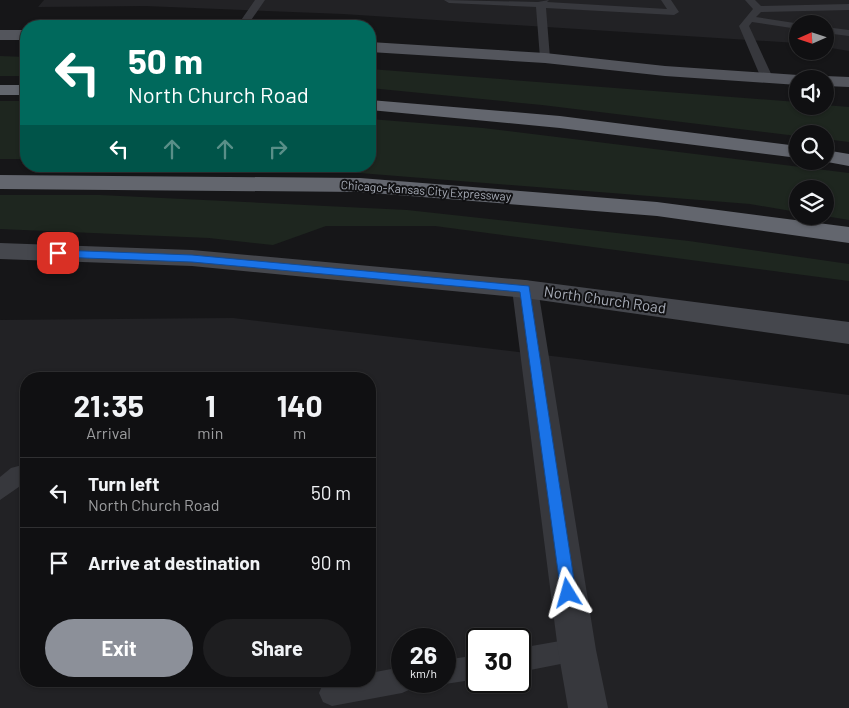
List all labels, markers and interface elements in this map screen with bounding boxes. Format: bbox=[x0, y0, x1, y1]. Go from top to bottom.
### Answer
north arrow bbox=[789, 15, 834, 60]
map controls bbox=[789, 15, 834, 225]
text: 50 m bbox=[128, 39, 203, 81]
icon: left bbox=[45, 40, 110, 105]
button: sound bbox=[789, 70, 834, 115]
text: North Church Road bbox=[128, 81, 309, 107]
button: search bbox=[789, 125, 834, 170]
icon: left bbox=[105, 135, 133, 163]
icon: ahead bbox=[158, 135, 186, 163]
icon: ahead bbox=[211, 135, 239, 163]
icon: right bbox=[264, 135, 292, 163]
street label: Chicago-Kansas City Expressway bbox=[340, 177, 512, 203]
button: layers bbox=[789, 180, 834, 225]
pin bbox=[37, 232, 79, 274]
icon: arrive bbox=[44, 239, 72, 267]
street label: North Church Road bbox=[543, 282, 667, 316]
text: 21:35 bbox=[73, 387, 144, 423]
text: 1 bbox=[205, 387, 216, 423]
text: 140 bbox=[277, 387, 323, 423]
text: Arrival bbox=[86, 423, 131, 442]
text: min bbox=[197, 423, 223, 442]
text: m bbox=[293, 423, 306, 442]
text: Turn left bbox=[88, 472, 159, 495]
icon: left bbox=[45, 479, 73, 507]
text: 50 m bbox=[311, 481, 351, 504]
text: North Church Road bbox=[88, 495, 219, 514]
icon: arrive bbox=[45, 549, 73, 577]
text: Arrive at destination bbox=[88, 551, 260, 574]
text: 90 m bbox=[311, 551, 351, 574]
position arrow bbox=[541, 566, 593, 618]
button: Exit bbox=[45, 619, 193, 677]
button: Share bbox=[203, 619, 351, 677]
speed limit sign: 30 bbox=[466, 628, 531, 693]
text: 26 bbox=[410, 639, 437, 669]
text: km/h bbox=[410, 666, 437, 680]

